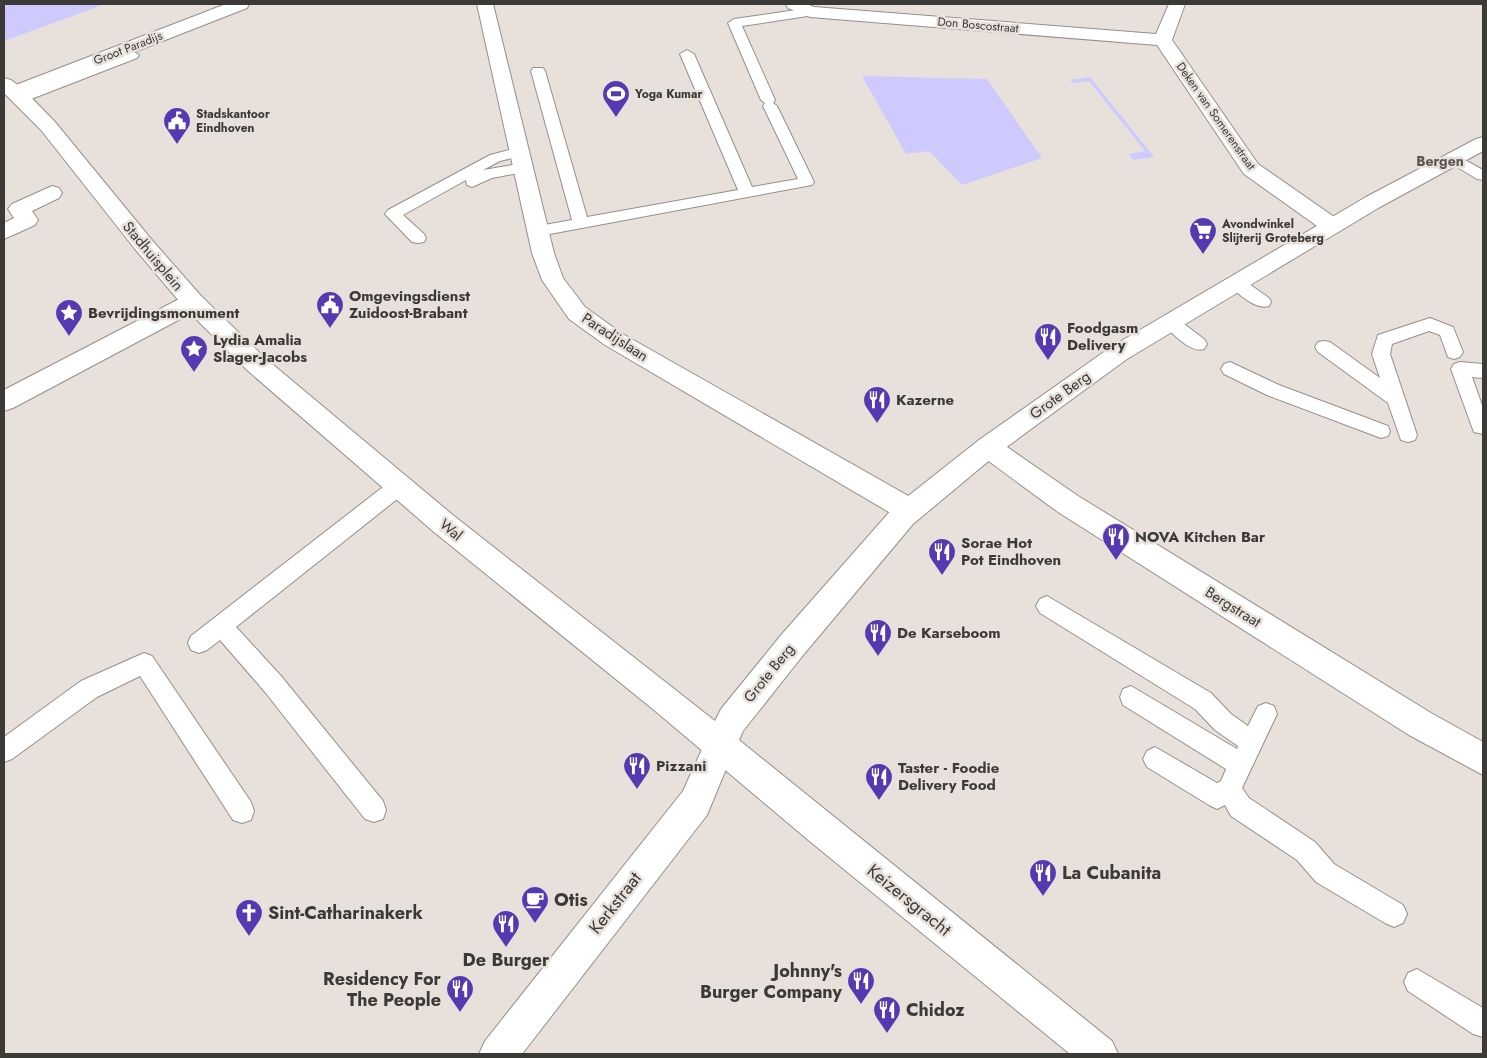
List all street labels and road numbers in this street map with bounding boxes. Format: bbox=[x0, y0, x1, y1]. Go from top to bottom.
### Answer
street label: Don Boscostraat bbox=[937, 12, 1019, 38]
street label: Groot Paradijs bbox=[91, 27, 165, 69]
street label: Deken van Somerenstraat bbox=[1172, 58, 1260, 174]
street label: Stadhuisplein bbox=[117, 216, 189, 296]
street label: Paradijslaan bbox=[577, 307, 653, 367]
street label: Grote Berg bbox=[1025, 365, 1095, 425]
street label: Wal bbox=[435, 514, 467, 546]
street label: Bergstraat bbox=[1201, 581, 1266, 633]
street label: Grote Berg bbox=[738, 639, 800, 707]
street label: Keizersgracht bbox=[861, 858, 957, 943]
street label: Kerkstraat bbox=[582, 866, 648, 940]

